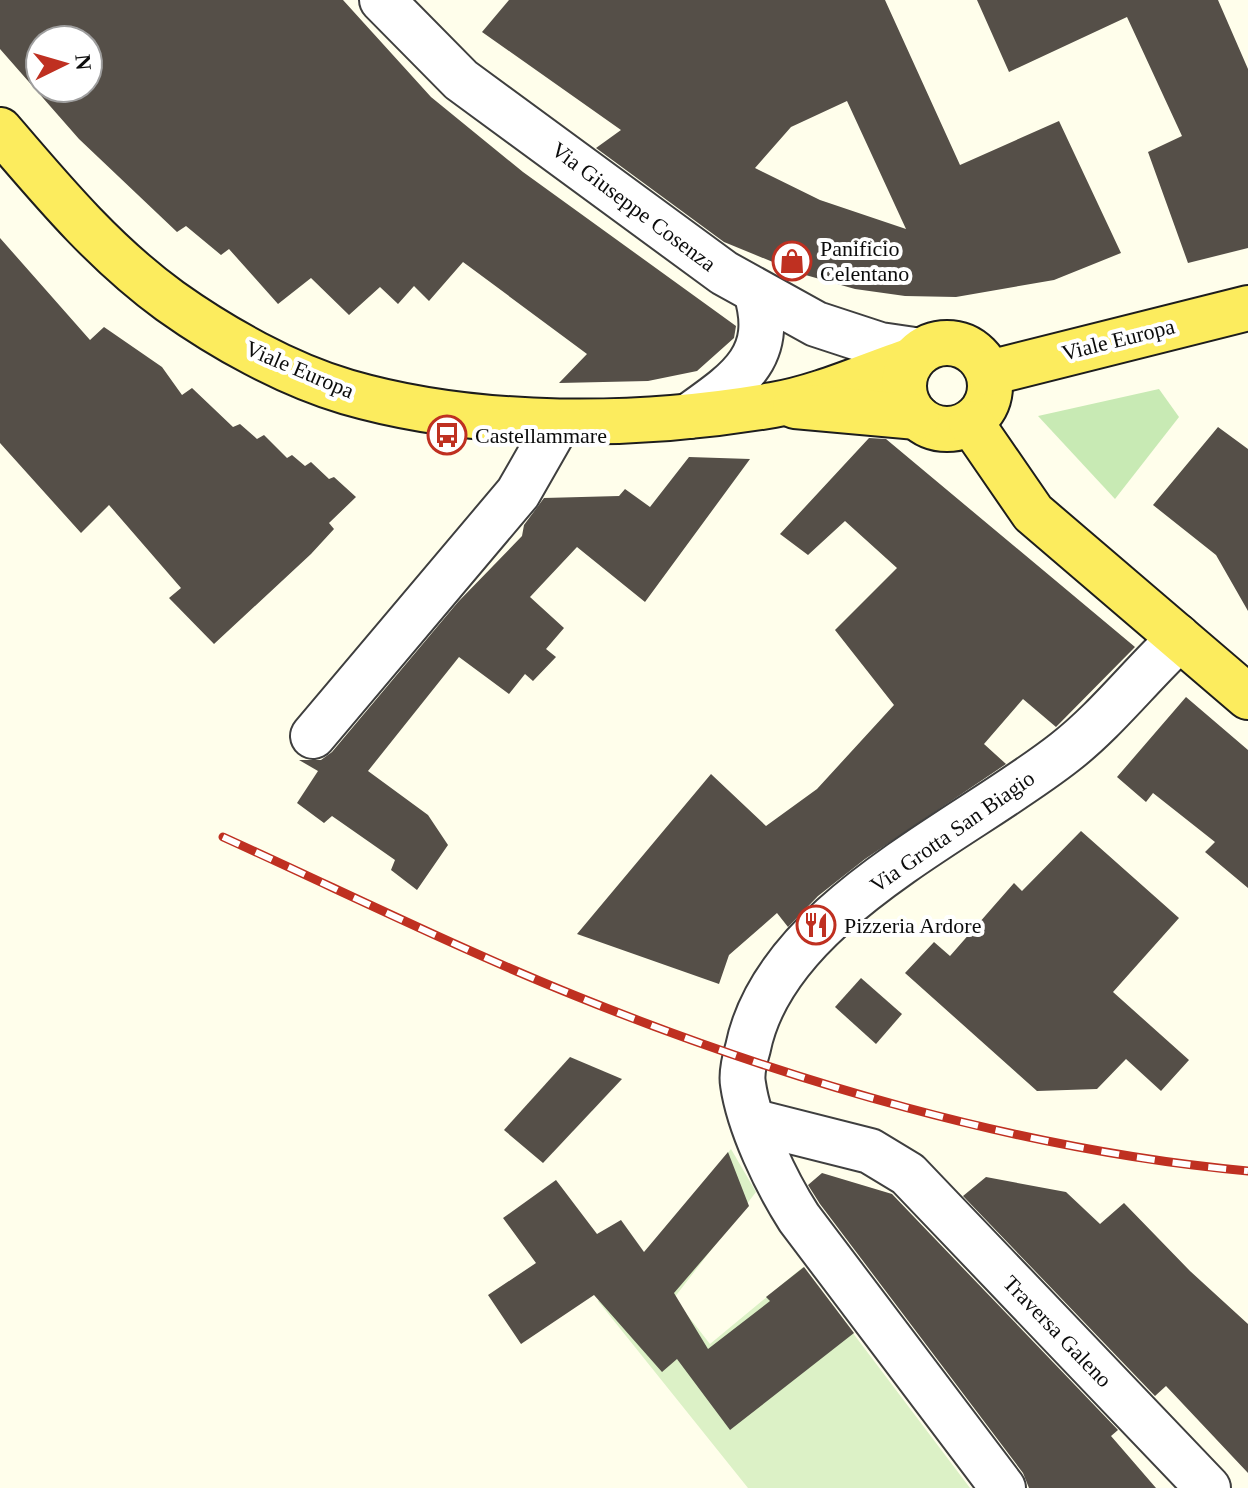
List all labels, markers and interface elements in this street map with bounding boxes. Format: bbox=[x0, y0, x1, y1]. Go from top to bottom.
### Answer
north arrow bbox=[24, 24, 104, 104]
text: N bbox=[70, 53, 97, 71]
street label: Via Giuseppe Cosenza bbox=[547, 137, 721, 276]
place label: Panificio Celentano bbox=[820, 236, 909, 286]
shop icon: Panificio Celentano bbox=[771, 240, 813, 282]
street label: Viale Europa bbox=[1059, 313, 1177, 366]
street label: Viale Europa bbox=[242, 335, 358, 404]
bus stop icon: Castellammare bbox=[426, 414, 468, 456]
place label: Castellammare bbox=[475, 423, 607, 448]
street label: Via Grotta San Biagio bbox=[865, 765, 1039, 898]
restaurant icon: Pizzeria Ardore bbox=[795, 904, 837, 946]
place label: Pizzeria Ardore bbox=[844, 913, 981, 938]
street label: Traversa Galeno bbox=[998, 1270, 1117, 1392]

